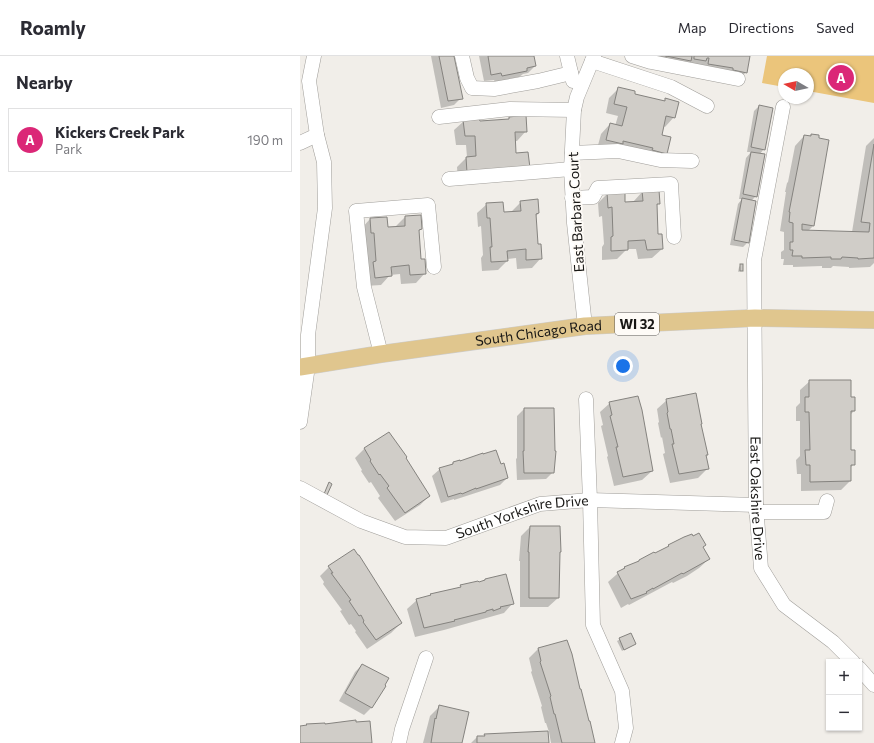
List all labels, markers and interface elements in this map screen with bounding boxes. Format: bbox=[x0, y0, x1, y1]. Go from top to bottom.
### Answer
text: Roamly bbox=[20, 16, 86, 39]
text: Map bbox=[678, 19, 707, 36]
text: Directions bbox=[729, 19, 794, 36]
text: Saved bbox=[816, 19, 854, 36]
pin: A bbox=[828, 63, 854, 93]
north arrow bbox=[778, 68, 814, 104]
text: Nearby bbox=[16, 72, 73, 93]
text: Kickers Creek Park bbox=[55, 123, 185, 141]
text: A bbox=[25, 132, 35, 148]
text: 190 m bbox=[247, 132, 283, 148]
text: Park bbox=[55, 141, 82, 157]
street label: East Barbara Court bbox=[564, 151, 587, 273]
road number: WI 32 bbox=[615, 313, 659, 335]
street label: South Chicago Road bbox=[474, 316, 602, 349]
your location bbox=[613, 356, 633, 376]
street label: East Oakshire Drive bbox=[747, 436, 769, 561]
street label: South Yorkshire Drive bbox=[453, 491, 589, 542]
map controls bbox=[826, 659, 862, 731]
button: + bbox=[826, 659, 862, 695]
button: − bbox=[826, 695, 862, 731]

